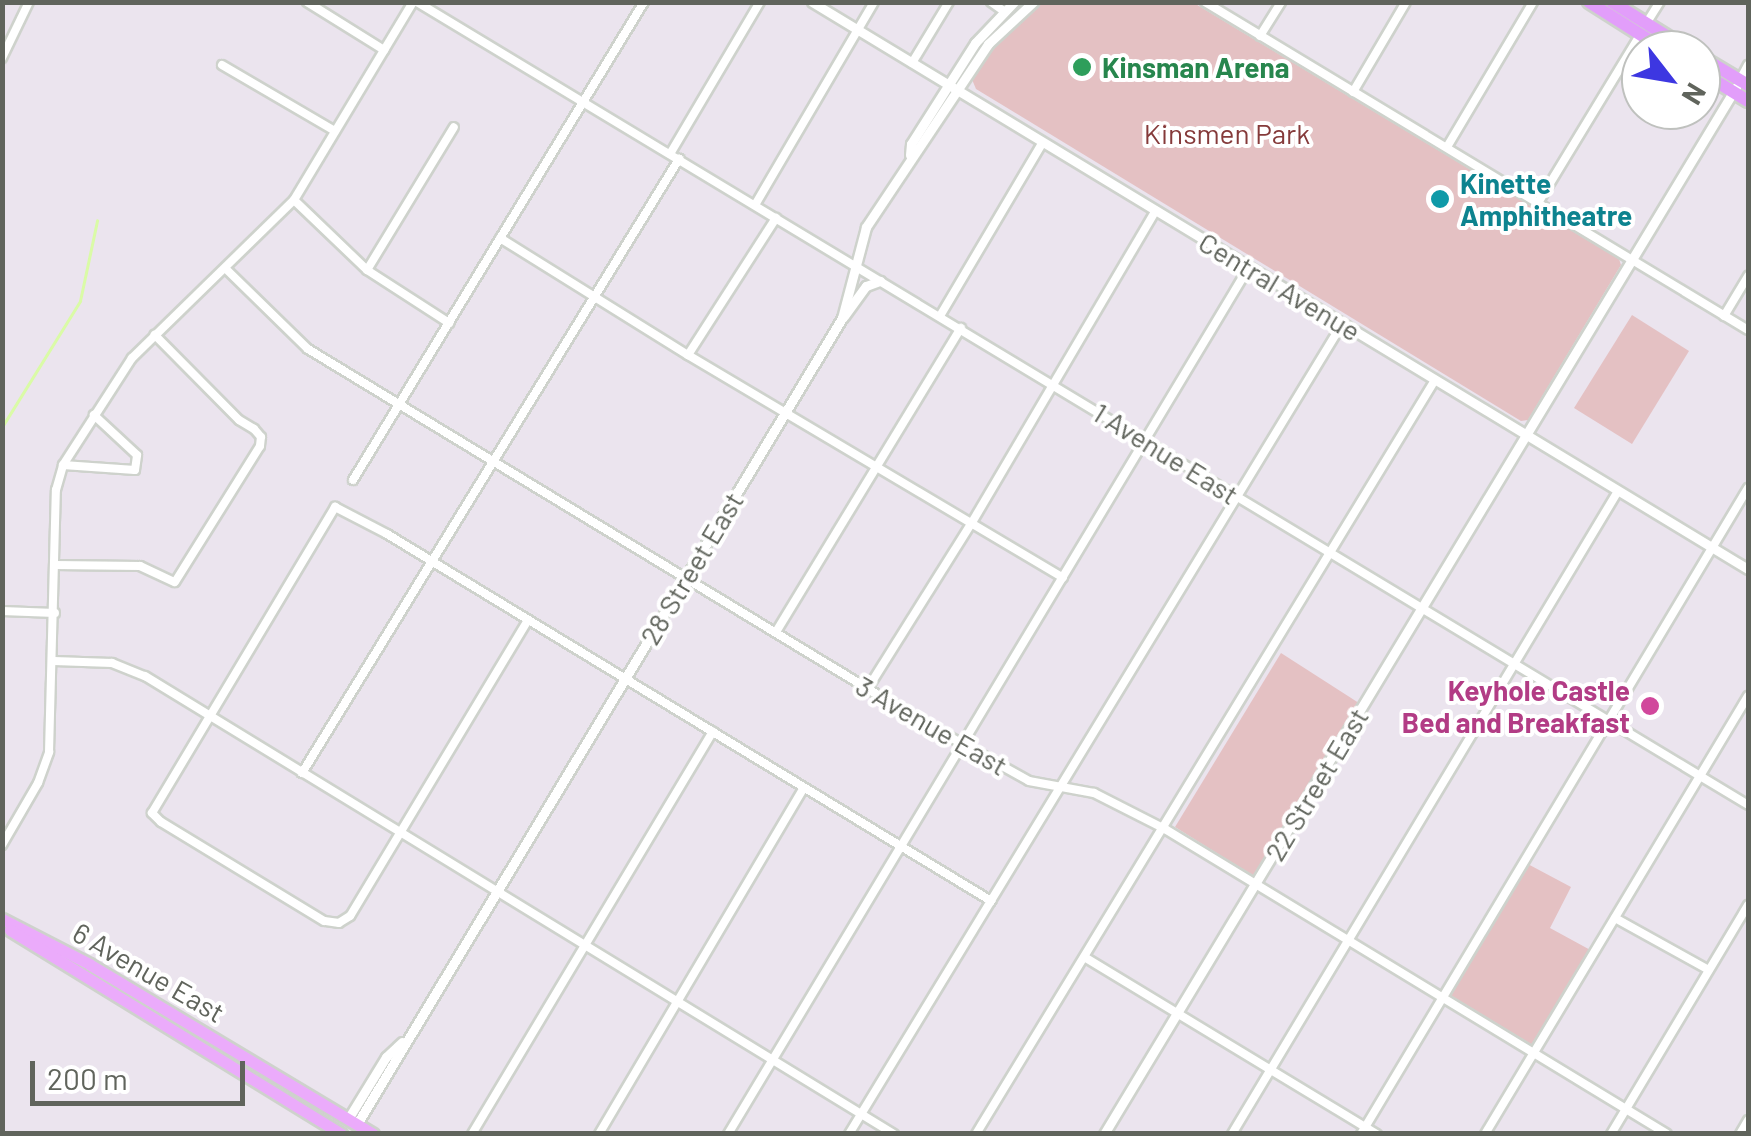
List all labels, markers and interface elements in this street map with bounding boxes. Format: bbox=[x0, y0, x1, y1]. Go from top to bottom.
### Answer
north arrow bbox=[1621, 30, 1721, 130]
place label: Kinsman Arena bbox=[1102, 50, 1290, 84]
marker: Kinsman Arena bbox=[1071, 56, 1093, 78]
text: N bbox=[1676, 78, 1714, 111]
park label: Kinsmen Park bbox=[1144, 116, 1310, 150]
place label: Kinette Amphitheatre bbox=[1460, 166, 1632, 232]
marker: Kinette Amphitheatre bbox=[1429, 188, 1451, 210]
street label: Central Avenue bbox=[1193, 225, 1367, 347]
street label: 1 Avenue East bbox=[1087, 395, 1245, 511]
street label: 28 Street East bbox=[632, 486, 750, 650]
street label: 3 Avenue East bbox=[850, 668, 1014, 782]
place label: Keyhole Castle Bed and Breakfast bbox=[1402, 673, 1630, 739]
marker: Keyhole Castle Bed and Breakfast bbox=[1639, 695, 1661, 717]
street label: 22 Street East bbox=[1257, 701, 1375, 867]
street label: 6 Avenue East bbox=[67, 915, 231, 1029]
scale bar bbox=[35, 1041, 250, 1103]
text: 200 m bbox=[47, 1060, 128, 1096]

